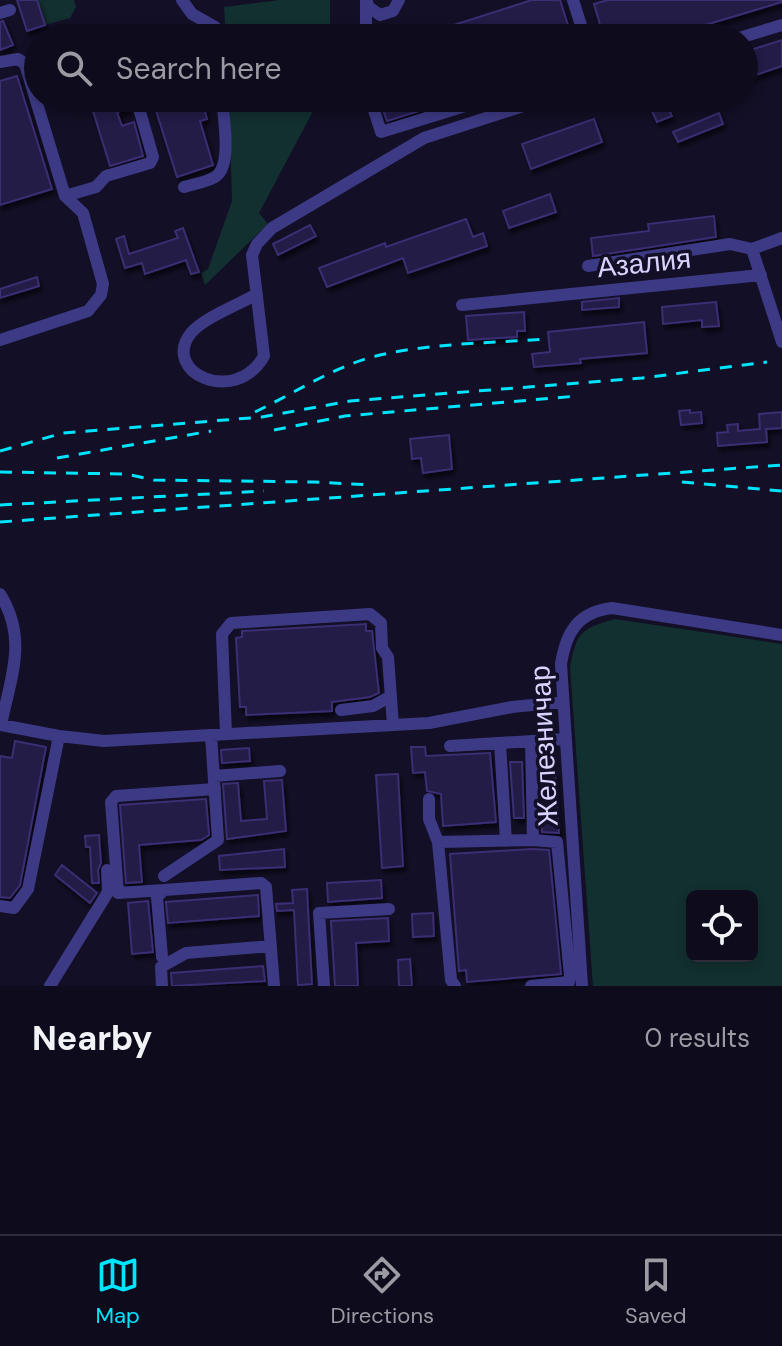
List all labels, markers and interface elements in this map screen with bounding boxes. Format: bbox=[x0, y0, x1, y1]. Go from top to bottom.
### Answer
search box bbox=[24, 24, 758, 112]
icon: search bbox=[52, 46, 96, 90]
text: Search here bbox=[116, 49, 282, 88]
street label: Азалия bbox=[595, 240, 693, 286]
street label: Железничар bbox=[521, 665, 567, 827]
map controls bbox=[686, 890, 758, 962]
button: locate bbox=[686, 890, 758, 962]
text: Nearby bbox=[32, 1016, 152, 1061]
text: 0 results bbox=[644, 1021, 750, 1055]
tab: Map bbox=[95, 1253, 140, 1330]
tab: Directions bbox=[331, 1253, 434, 1330]
tab: Saved bbox=[625, 1253, 687, 1330]

